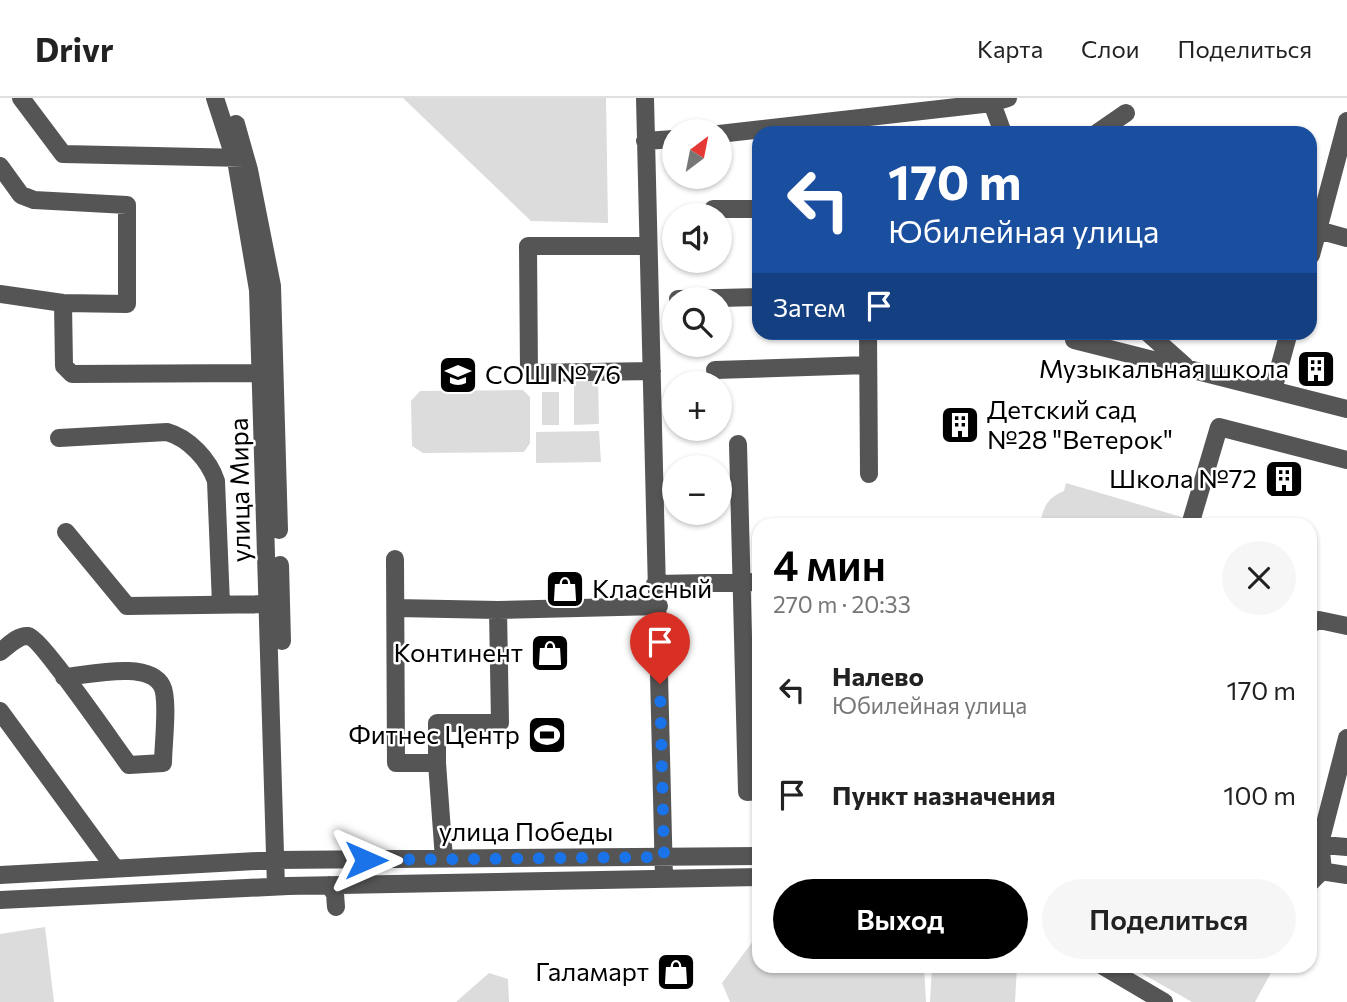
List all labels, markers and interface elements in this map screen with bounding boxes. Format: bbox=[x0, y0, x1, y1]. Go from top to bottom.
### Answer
text: Drivr bbox=[35, 28, 114, 69]
text: Карта bbox=[977, 34, 1043, 63]
text: Слои bbox=[1081, 34, 1139, 63]
text: Поделиться bbox=[1177, 34, 1312, 63]
north arrow bbox=[662, 119, 732, 189]
map controls bbox=[662, 119, 732, 525]
text: 170 m bbox=[888, 150, 1021, 210]
icon: left bbox=[773, 154, 864, 245]
button: sound bbox=[662, 203, 732, 273]
text: Юбилейная улица bbox=[888, 210, 1159, 250]
button: search bbox=[662, 287, 732, 357]
icon: arrive bbox=[860, 287, 898, 325]
text: Затем bbox=[773, 291, 846, 322]
building icon: Музыкальная школа bbox=[1295, 348, 1337, 390]
place label: Музыкальная школа bbox=[1039, 352, 1289, 383]
school or university icon: СОШ № 76 bbox=[437, 354, 479, 396]
place label: СОШ № 76 bbox=[485, 358, 621, 389]
button: + bbox=[662, 371, 732, 441]
place label: Детский сад №28 "Ветерок" bbox=[987, 393, 1173, 454]
building icon: Детский сад №28 "Ветерок" bbox=[939, 404, 981, 446]
street label: улица Мира bbox=[222, 417, 255, 563]
button: − bbox=[662, 455, 732, 525]
building icon: Школа №72 bbox=[1263, 458, 1305, 500]
place label: Школа №72 bbox=[1109, 462, 1257, 493]
text: 4 мин bbox=[773, 538, 886, 590]
button: close bbox=[1222, 541, 1296, 615]
shop icon: Классный bbox=[544, 568, 586, 610]
place label: Классный bbox=[592, 572, 712, 603]
text: 270 m · 20:33 bbox=[773, 590, 911, 618]
pin bbox=[630, 612, 690, 684]
icon: arrive bbox=[641, 623, 679, 661]
shop icon: Континент bbox=[529, 632, 571, 674]
place label: Континент bbox=[393, 636, 523, 667]
text: Налево bbox=[832, 660, 924, 691]
icon: left bbox=[773, 671, 811, 709]
text: 170 m bbox=[1227, 674, 1296, 705]
text: Юбилейная улица bbox=[832, 691, 1027, 719]
sports icon: Фитнес Центр bbox=[526, 714, 568, 756]
place label: Фитнес Центр bbox=[348, 718, 520, 749]
icon: arrive bbox=[773, 776, 811, 814]
text: Пункт назначения bbox=[832, 779, 1056, 810]
text: 100 m bbox=[1223, 779, 1296, 810]
street label: улица Победы bbox=[439, 815, 613, 846]
position arrow bbox=[329, 823, 403, 897]
button: Выход bbox=[773, 879, 1028, 959]
button: Поделиться bbox=[1042, 879, 1296, 959]
shop icon: Галамарт bbox=[655, 951, 697, 993]
place label: Галамарт bbox=[535, 955, 649, 986]

